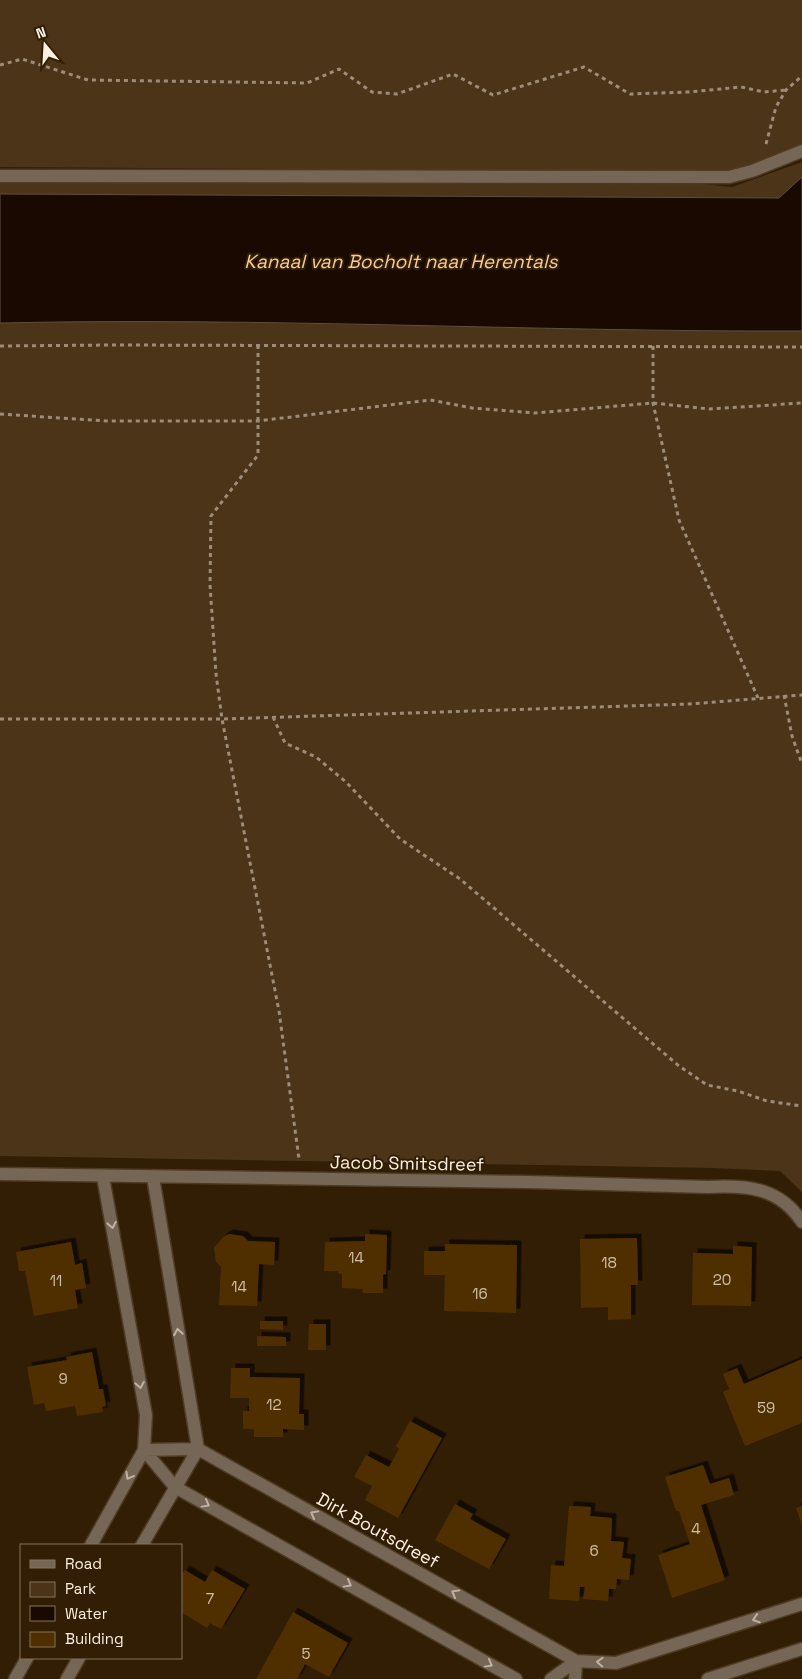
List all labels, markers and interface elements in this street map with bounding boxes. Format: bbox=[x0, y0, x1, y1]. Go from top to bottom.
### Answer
north arrow bbox=[20, 20, 70, 70]
text: N bbox=[34, 23, 48, 43]
water label: Kanaal van Bocholt naar Herentals bbox=[244, 249, 559, 274]
street label: Jacob Smitsdreef bbox=[330, 1150, 484, 1176]
one-way arrow bbox=[106, 1221, 117, 1229]
house number: 14 bbox=[348, 1248, 364, 1267]
house number: 18 bbox=[601, 1253, 617, 1272]
house number: 20 bbox=[713, 1270, 731, 1289]
house number: 11 bbox=[50, 1271, 62, 1290]
house number: 14 bbox=[231, 1277, 247, 1296]
house number: 16 bbox=[472, 1284, 488, 1303]
one-way arrow bbox=[174, 1327, 184, 1336]
house number: 9 bbox=[58, 1369, 68, 1388]
one-way arrow bbox=[135, 1381, 145, 1389]
house number: 12 bbox=[266, 1395, 282, 1414]
house number: 59 bbox=[757, 1398, 775, 1417]
one-way arrow bbox=[126, 1471, 136, 1480]
street label: Dirk Boutsdreef bbox=[313, 1487, 443, 1573]
one-way arrow bbox=[201, 1498, 210, 1508]
one-way arrow bbox=[310, 1510, 319, 1520]
house number: 4 bbox=[691, 1519, 701, 1538]
house number: 6 bbox=[589, 1541, 599, 1560]
legend bbox=[20, 1544, 182, 1659]
text: Road bbox=[65, 1554, 102, 1573]
one-way arrow bbox=[342, 1578, 351, 1588]
text: Park bbox=[65, 1579, 96, 1598]
house number: 7 bbox=[206, 1589, 214, 1608]
one-way arrow bbox=[452, 1589, 461, 1599]
text: Water bbox=[65, 1604, 108, 1623]
one-way arrow bbox=[752, 1613, 760, 1623]
text: Building bbox=[65, 1629, 124, 1648]
house number: 5 bbox=[302, 1644, 311, 1663]
one-way arrow bbox=[596, 1657, 604, 1668]
one-way arrow bbox=[484, 1658, 493, 1668]

